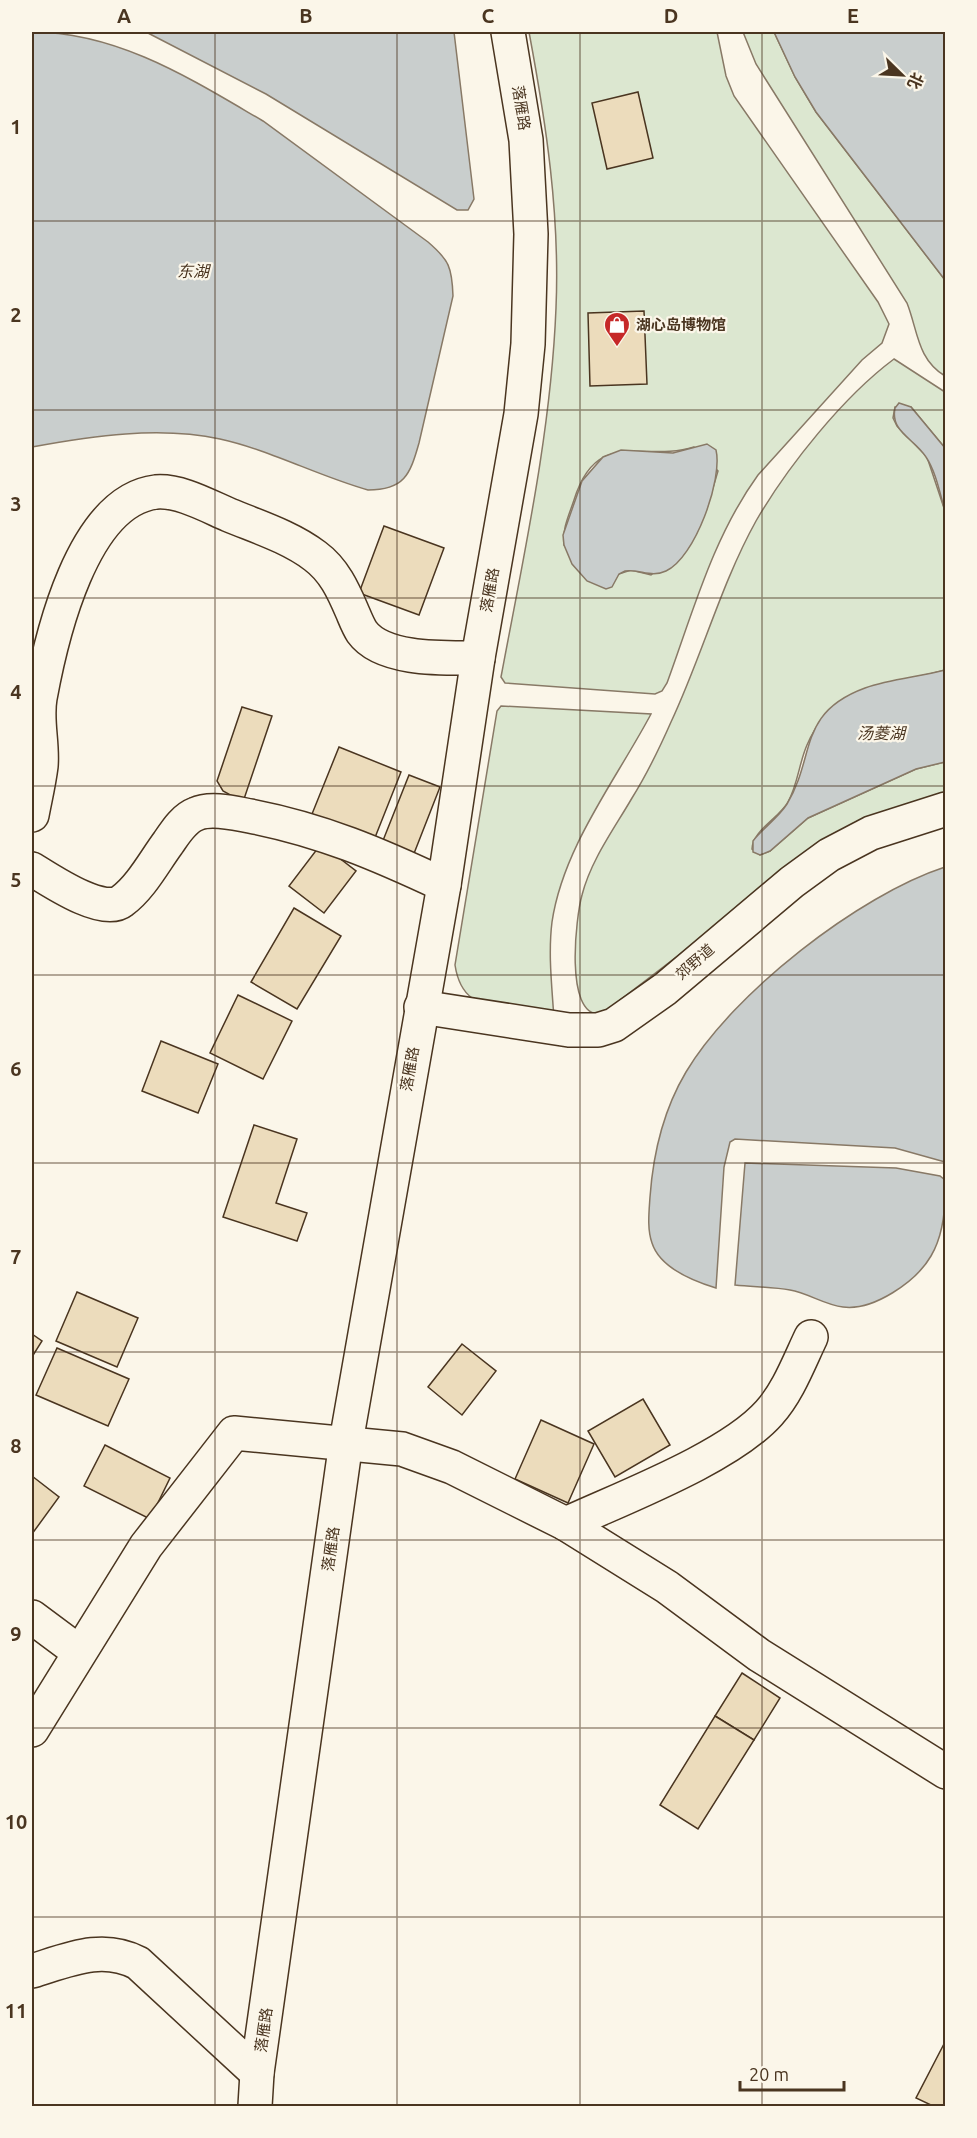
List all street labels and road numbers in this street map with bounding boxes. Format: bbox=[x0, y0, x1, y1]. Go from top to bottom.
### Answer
street label: 落雁路 bbox=[510, 84, 533, 131]
street label: 落雁路 bbox=[477, 566, 502, 614]
street label: 郊野道 bbox=[672, 940, 717, 983]
street label: 落雁路 bbox=[397, 1045, 422, 1093]
street label: 落雁路 bbox=[319, 1525, 342, 1572]
street label: 落雁路 bbox=[252, 2006, 275, 2053]

